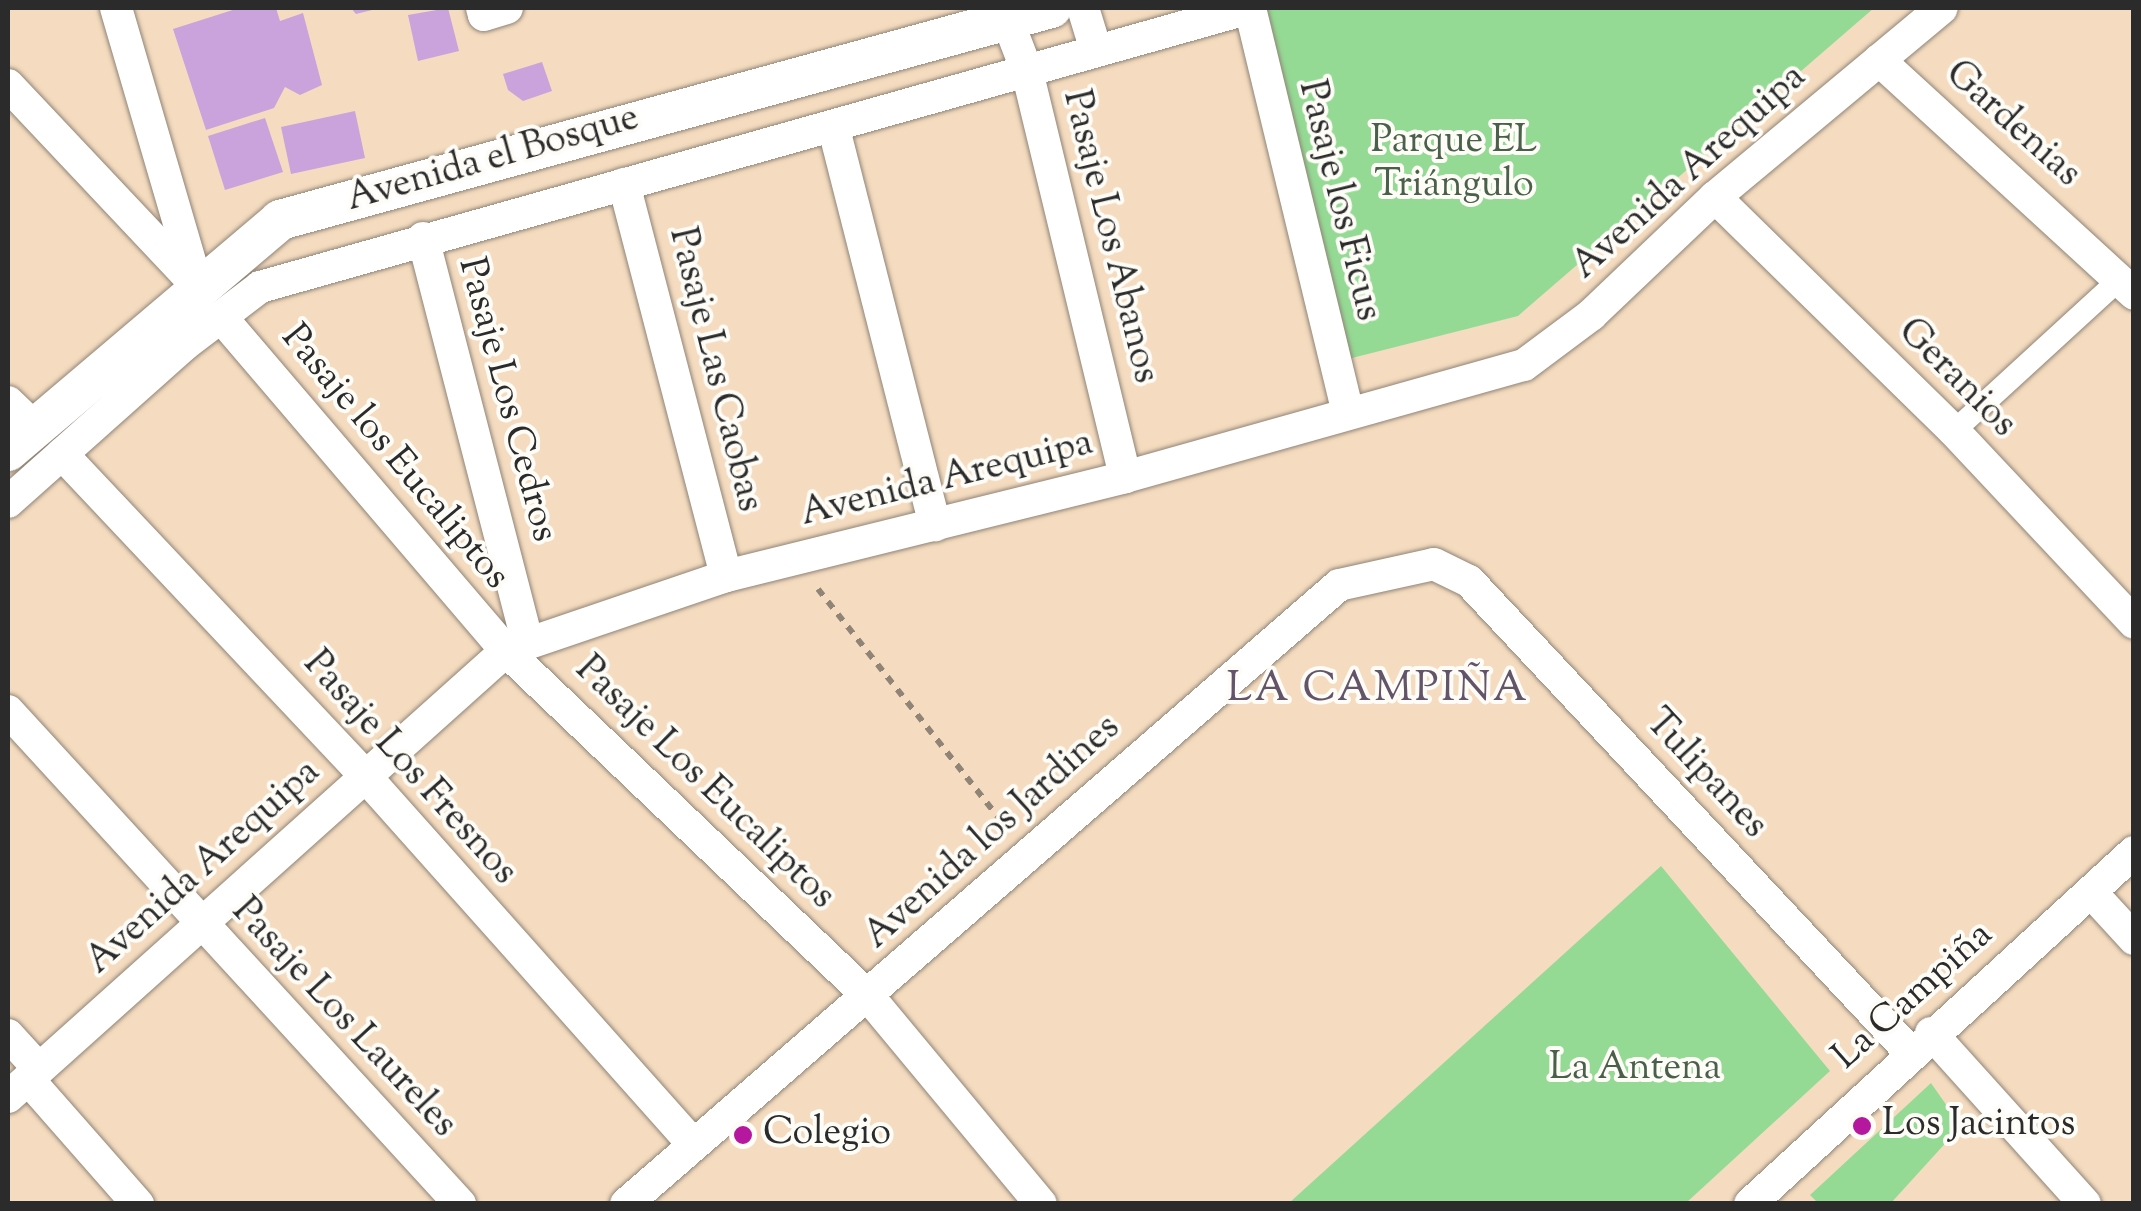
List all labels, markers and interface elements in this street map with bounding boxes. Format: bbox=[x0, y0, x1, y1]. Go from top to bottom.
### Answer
street label: Gardenias bbox=[1935, 52, 2089, 198]
street label: Avenida Arequipa bbox=[1563, 56, 1817, 290]
street label: Pasaje los Ficus bbox=[1286, 76, 1390, 326]
street label: Pasaje Los Abanos bbox=[1051, 86, 1167, 388]
street label: Avenida el Bosque bbox=[342, 96, 644, 224]
park label: Parque EL Triángulo bbox=[1371, 120, 1537, 210]
street label: Pasaje Las Caobas bbox=[657, 223, 771, 517]
street label: Pasaje Los Cedros bbox=[446, 253, 566, 547]
street label: Geranios bbox=[1887, 310, 2025, 448]
street label: Pasaje los Eucaliptos bbox=[270, 316, 518, 600]
street label: Avenida Arequipa bbox=[796, 422, 1098, 538]
street label: Pasaje Los Fresnos bbox=[292, 643, 526, 895]
street label: Pasaje Los Eucaliptos bbox=[564, 648, 844, 920]
district label: LA CAMPIÑA bbox=[1227, 665, 1529, 715]
street label: Tulipanes bbox=[1634, 701, 1776, 849]
street label: Avenida los Jardines bbox=[856, 706, 1130, 960]
street label: Avenida Arequipa bbox=[77, 751, 331, 985]
street label: Pasaje Los Laureles bbox=[221, 890, 465, 1148]
street label: La Campiña bbox=[1825, 913, 2003, 1081]
park label: La Antena bbox=[1549, 1047, 1721, 1093]
place label: Los Jacintos bbox=[1882, 1103, 2075, 1149]
place label: Colegio bbox=[763, 1112, 891, 1158]
marker: Los Jacintos bbox=[1851, 1115, 1873, 1137]
marker: Colegio bbox=[732, 1124, 754, 1146]

